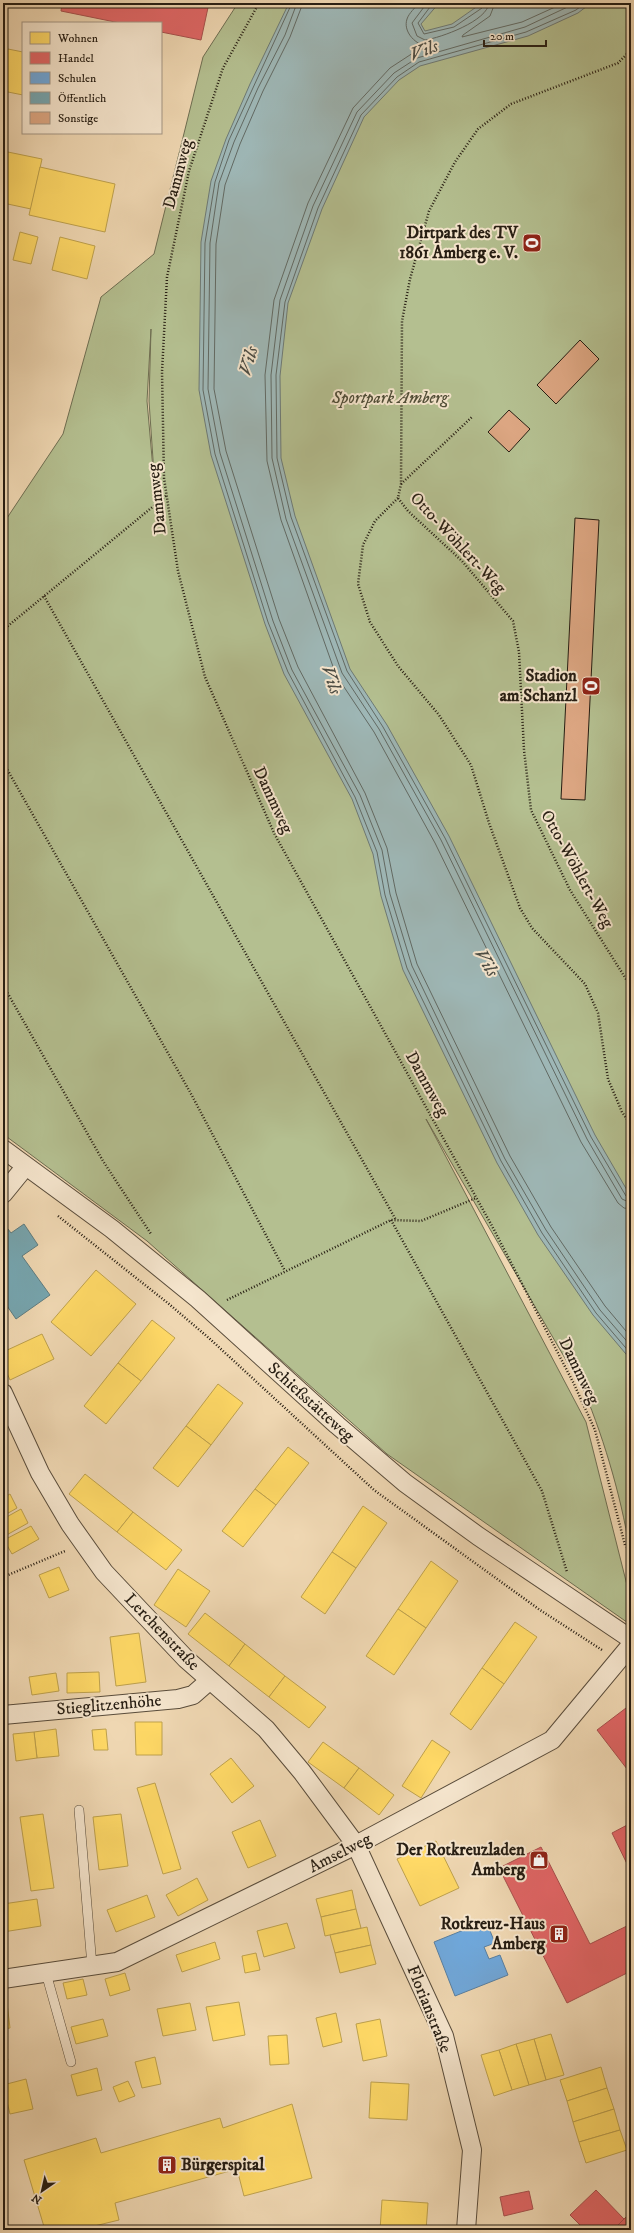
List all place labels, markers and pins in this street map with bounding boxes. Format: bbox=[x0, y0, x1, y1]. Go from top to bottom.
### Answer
place label: Dirtpark des TV 1861 Amberg e. V. bbox=[399, 222, 519, 264]
sports icon: Dirtpark des TV 1861 Amberg e. V. bbox=[521, 232, 543, 254]
place label: Stadion am Schanzl bbox=[500, 665, 578, 707]
sports icon: Stadion am Schanzl bbox=[580, 675, 602, 697]
place label: Der Rotkreuzladen Amberg bbox=[396, 1839, 526, 1881]
shop icon: Der Rotkreuzladen Amberg bbox=[528, 1849, 550, 1871]
place label: Rotkreuz-Haus Amberg bbox=[440, 1913, 546, 1955]
building icon: Rotkreuz-Haus Amberg bbox=[548, 1923, 570, 1945]
building icon: Bürgerspital bbox=[156, 2154, 178, 2176]
place label: Bürgerspital bbox=[181, 2154, 265, 2176]

